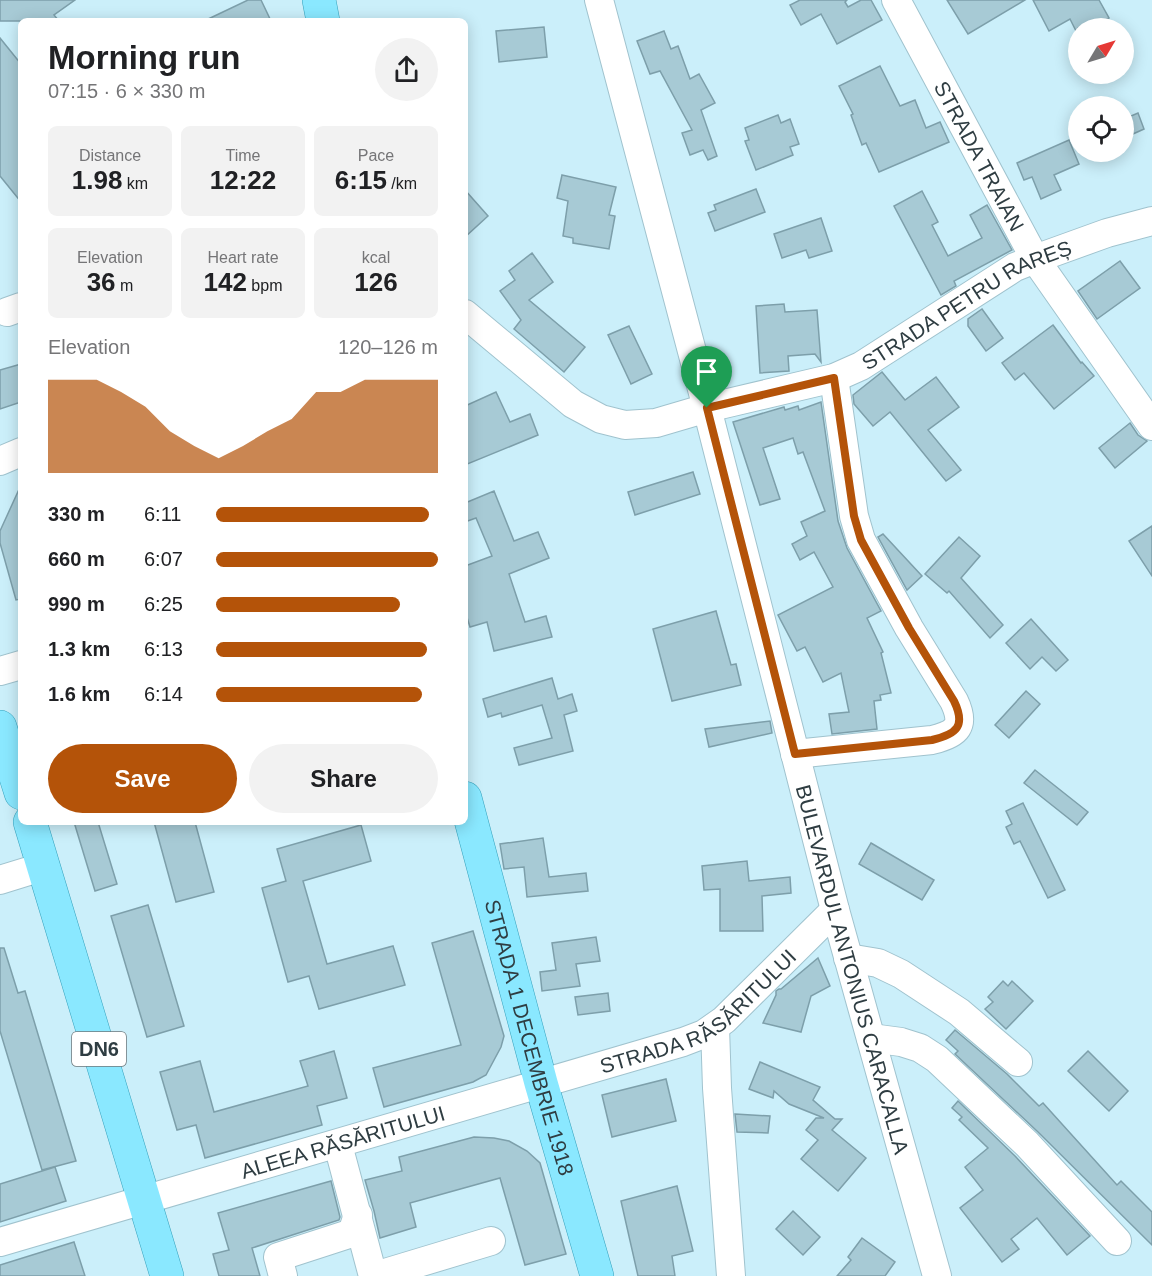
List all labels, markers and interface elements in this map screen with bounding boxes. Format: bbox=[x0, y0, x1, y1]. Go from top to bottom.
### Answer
north arrow bbox=[1068, 18, 1134, 84]
map controls bbox=[1068, 18, 1134, 162]
button: share bbox=[375, 38, 438, 101]
text: Morning run bbox=[48, 39, 240, 76]
street label: STRADA TRAIAN bbox=[930, 77, 1029, 235]
text: 07:15 · 6 × 330 m bbox=[48, 80, 205, 102]
button: locate bbox=[1068, 96, 1134, 162]
text: Distance bbox=[79, 147, 141, 164]
text: Time bbox=[226, 147, 260, 164]
text: Pace bbox=[358, 147, 394, 164]
text: 1.98 bbox=[72, 165, 122, 195]
text: 12:22 bbox=[210, 165, 276, 195]
text: 6:15 bbox=[335, 165, 387, 195]
text: km bbox=[122, 175, 148, 192]
text: /km bbox=[387, 175, 417, 192]
street label: STRADA PETRU RAREȘ bbox=[857, 235, 1074, 374]
text: Elevation bbox=[77, 249, 143, 266]
text: Heart rate bbox=[207, 249, 279, 266]
text: kcal bbox=[362, 249, 390, 266]
text: 36 bbox=[87, 267, 116, 297]
text: 142 bbox=[204, 267, 247, 297]
text: 126 bbox=[354, 267, 398, 297]
text: m bbox=[116, 277, 133, 294]
text: bpm bbox=[247, 277, 282, 294]
text: Elevation bbox=[48, 336, 130, 358]
text: 120–126 m bbox=[338, 336, 438, 358]
pin bbox=[681, 346, 732, 408]
icon: arrive bbox=[690, 355, 723, 388]
text: 330 m bbox=[48, 503, 105, 525]
text: 6:11 bbox=[144, 503, 181, 525]
text: 660 m bbox=[48, 548, 105, 570]
text: 6:07 bbox=[144, 548, 183, 570]
text: 990 m bbox=[48, 593, 105, 615]
text: 6:25 bbox=[144, 593, 183, 615]
text: 1.3 km bbox=[48, 638, 110, 660]
text: 6:13 bbox=[144, 638, 183, 660]
text: 1.6 km bbox=[48, 683, 110, 705]
text: 6:14 bbox=[144, 683, 183, 705]
button: Save bbox=[48, 744, 237, 813]
button: Share bbox=[249, 744, 438, 813]
street label: BULEVARDUL ANTONIUS CARACALLA bbox=[792, 782, 914, 1156]
street label: STRADA 1 DECEMBRIE 1918 bbox=[481, 897, 579, 1178]
street label: STRADA RĂSĂRITULUI bbox=[597, 944, 800, 1077]
road number: DN6 bbox=[72, 1032, 126, 1066]
street label: ALEEA RĂSĂRITULUI bbox=[238, 1101, 447, 1182]

